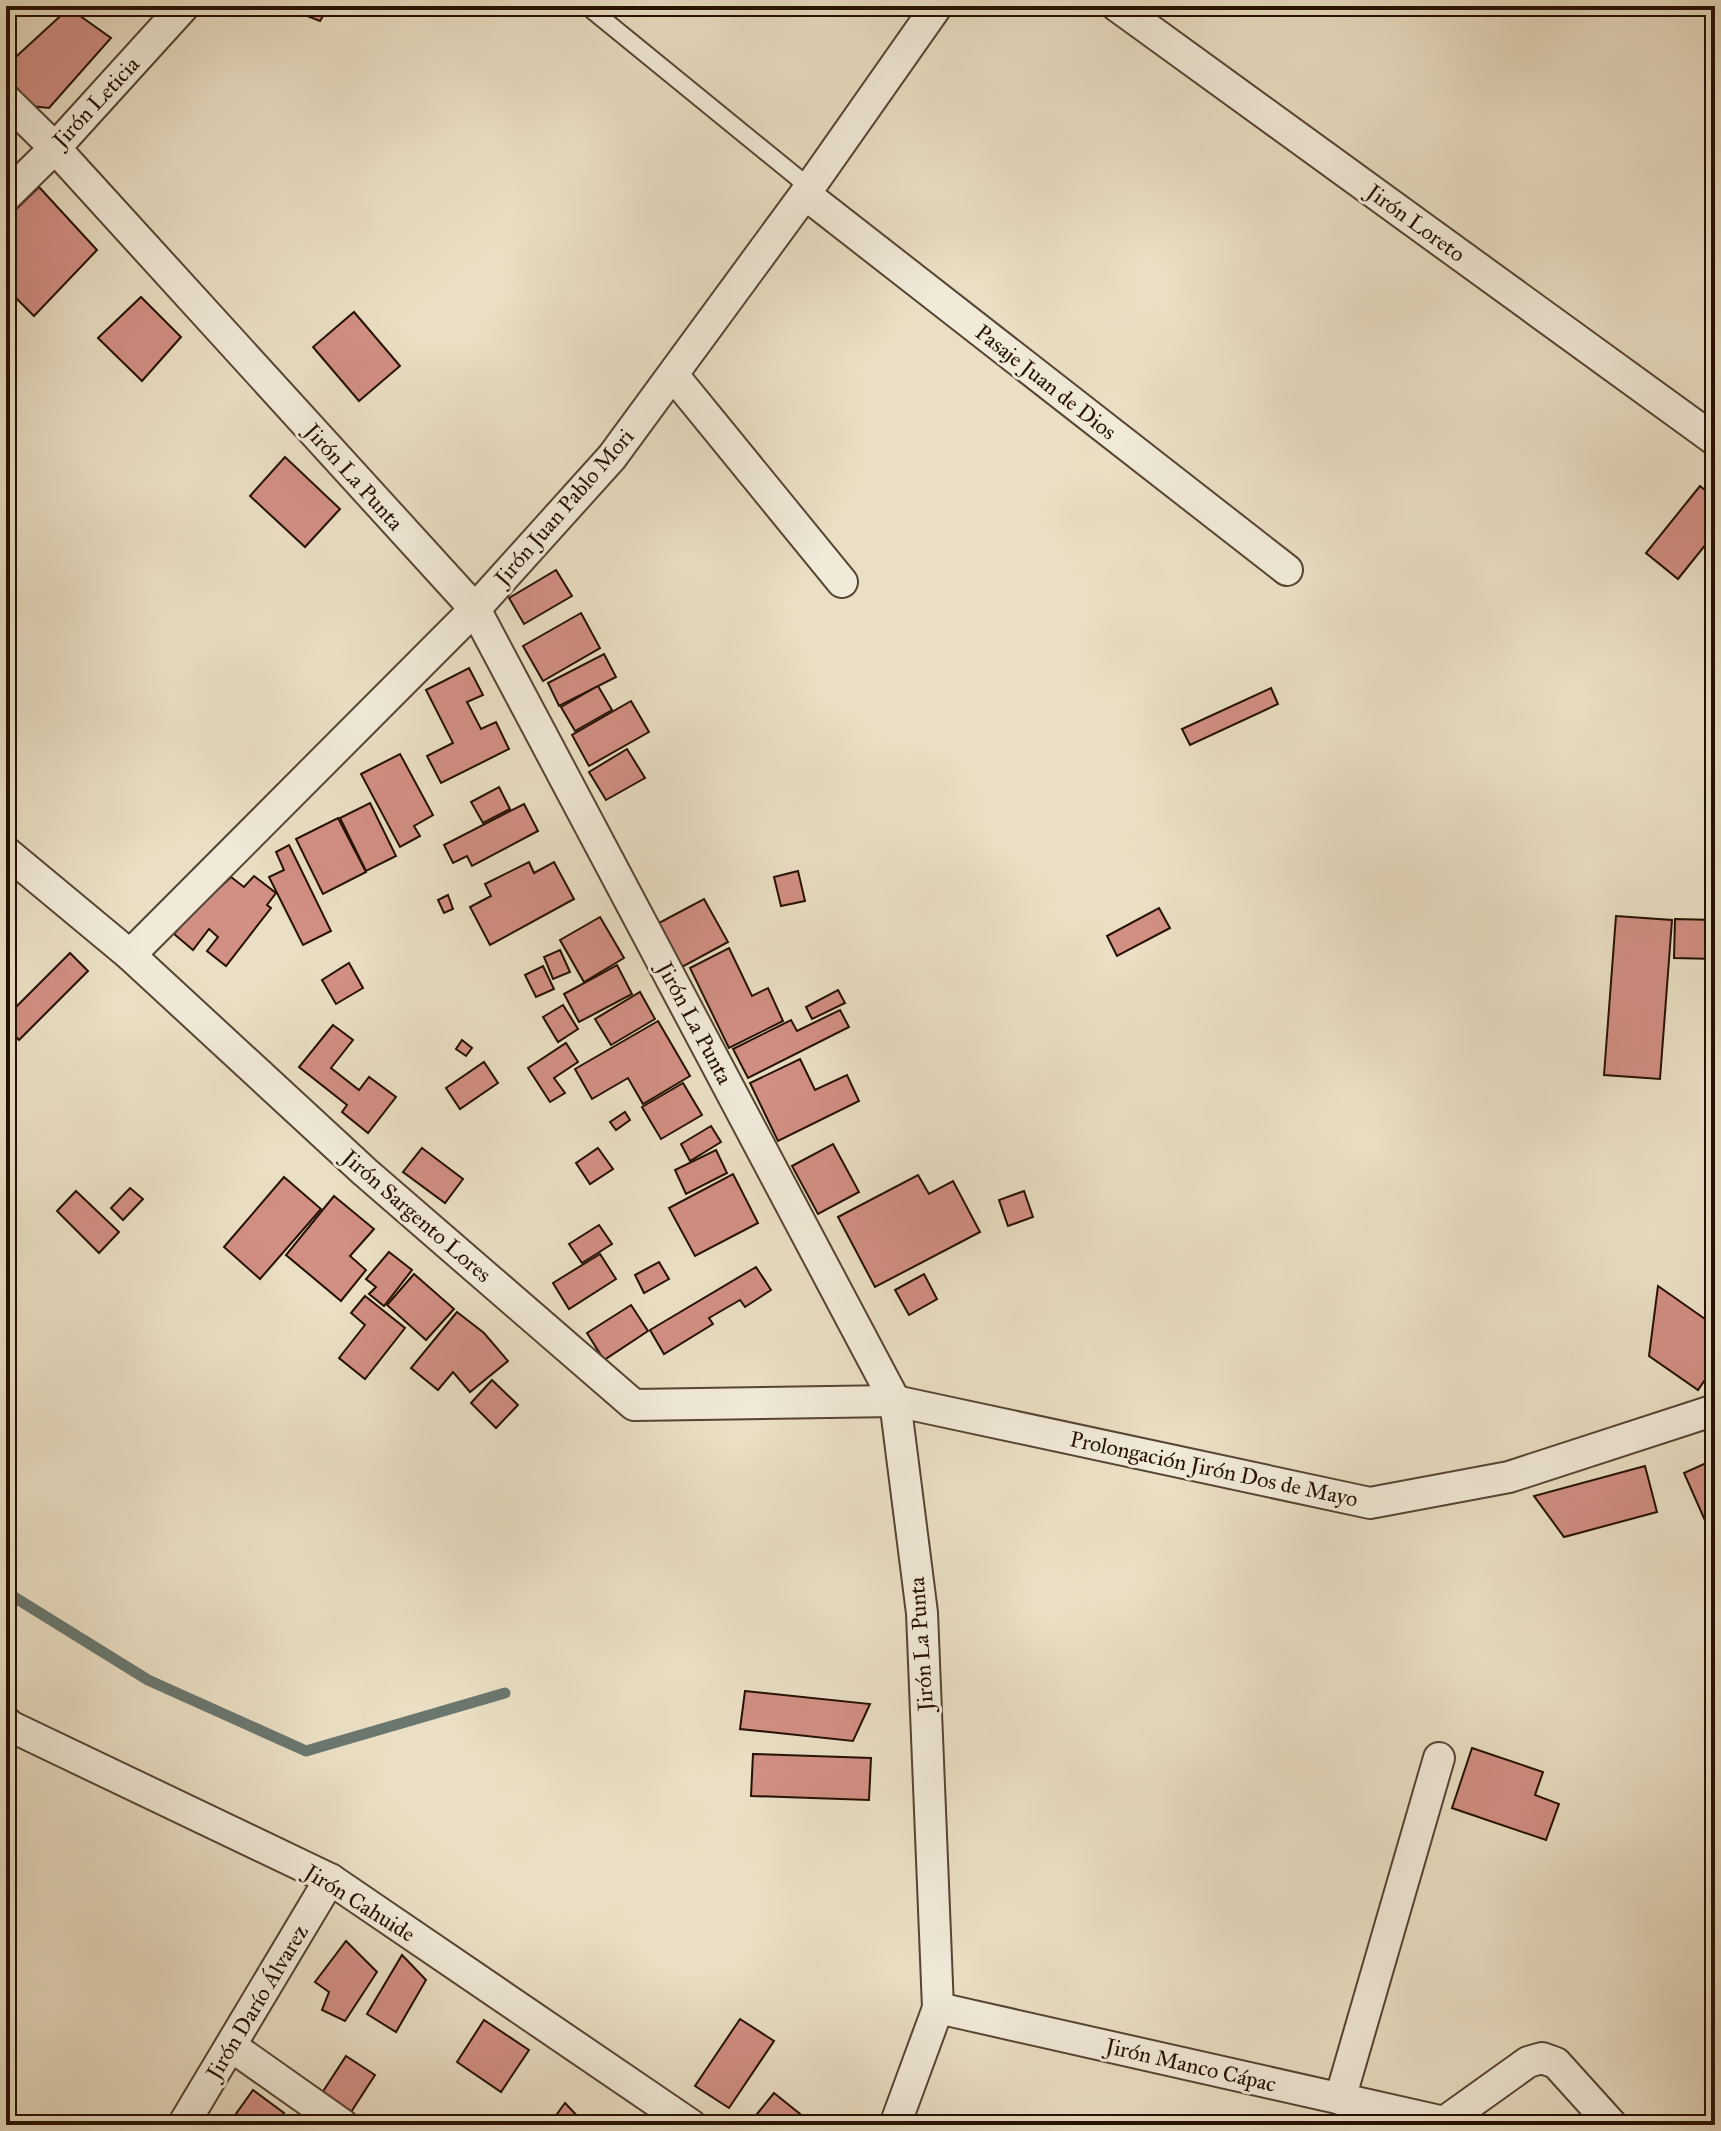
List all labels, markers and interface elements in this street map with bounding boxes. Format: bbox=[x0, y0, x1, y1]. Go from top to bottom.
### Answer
street label: Jirón Leticia bbox=[46, 50, 145, 155]
street label: Jirón Loreto bbox=[1360, 177, 1470, 268]
street label: Pasaje Juan de Dios bbox=[970, 319, 1122, 445]
street label: Jirón La Punta bbox=[298, 417, 409, 537]
street label: Jirón Juan Pablo Mori bbox=[487, 423, 639, 592]
street label: Jirón La Punta bbox=[651, 956, 739, 1089]
street label: Jirón Sargento Lores bbox=[335, 1143, 497, 1288]
street label: Prolongación Jirón Dos de Mayo bbox=[1067, 1425, 1361, 1513]
street label: Jirón La Punta bbox=[903, 1575, 939, 1714]
street label: Jirón Cahuide bbox=[298, 1857, 420, 1948]
street label: Jirón Darío Álvarez bbox=[199, 1920, 314, 2086]
street label: Jirón Manco Cápac bbox=[1101, 2032, 1279, 2098]

